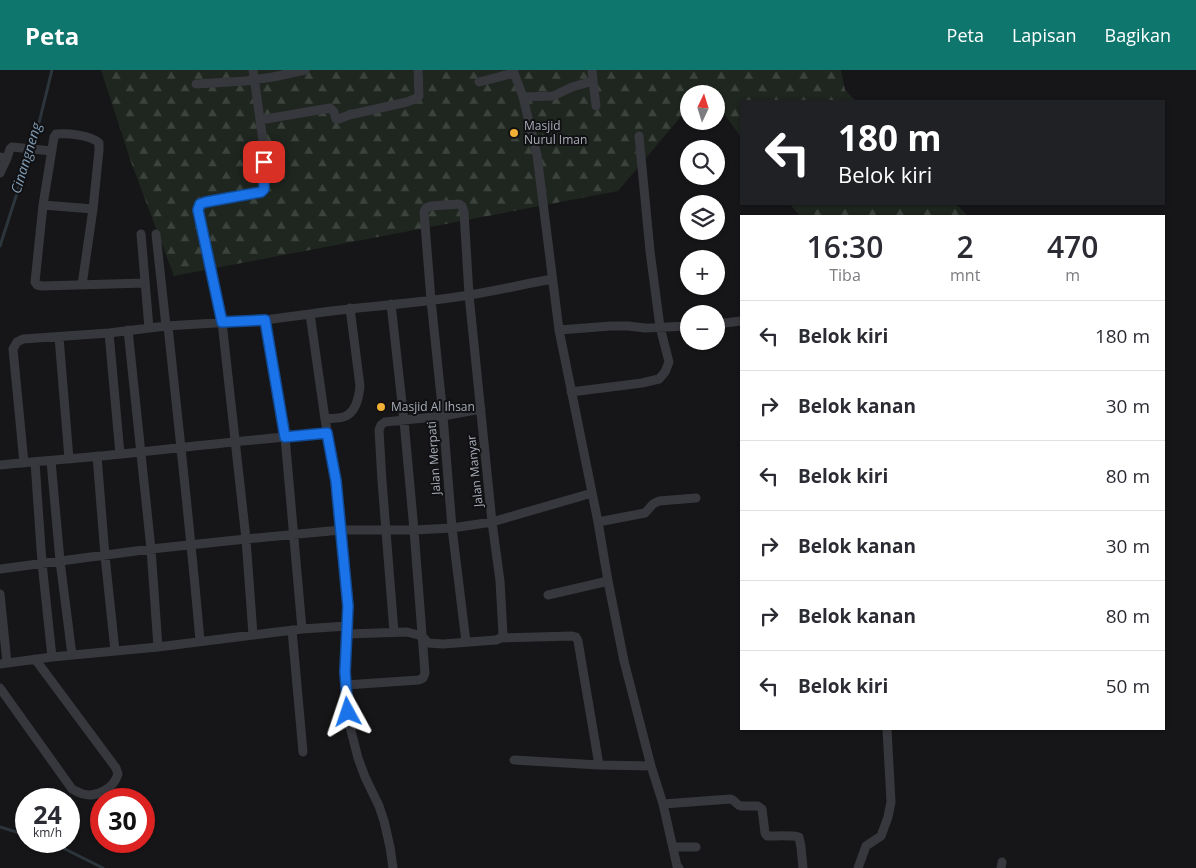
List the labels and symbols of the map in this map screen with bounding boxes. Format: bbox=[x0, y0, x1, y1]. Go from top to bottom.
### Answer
north arrow bbox=[680, 85, 725, 130]
place label: Masjid Nurul Iman bbox=[524, 117, 587, 148]
water label: Cinangneng bbox=[6, 119, 46, 196]
marker: Masjid Nurul Iman bbox=[508, 127, 520, 139]
pin bbox=[243, 141, 285, 183]
place label: Masjid Al Ihsan bbox=[391, 398, 475, 415]
marker: Masjid Al Ihsan bbox=[375, 401, 387, 413]
street label: Jalan Merpati bbox=[422, 421, 445, 496]
street label: Jalan Manyar bbox=[462, 434, 487, 509]
position arrow bbox=[321, 685, 373, 737]
speed limit sign: 30 bbox=[90, 788, 155, 853]

